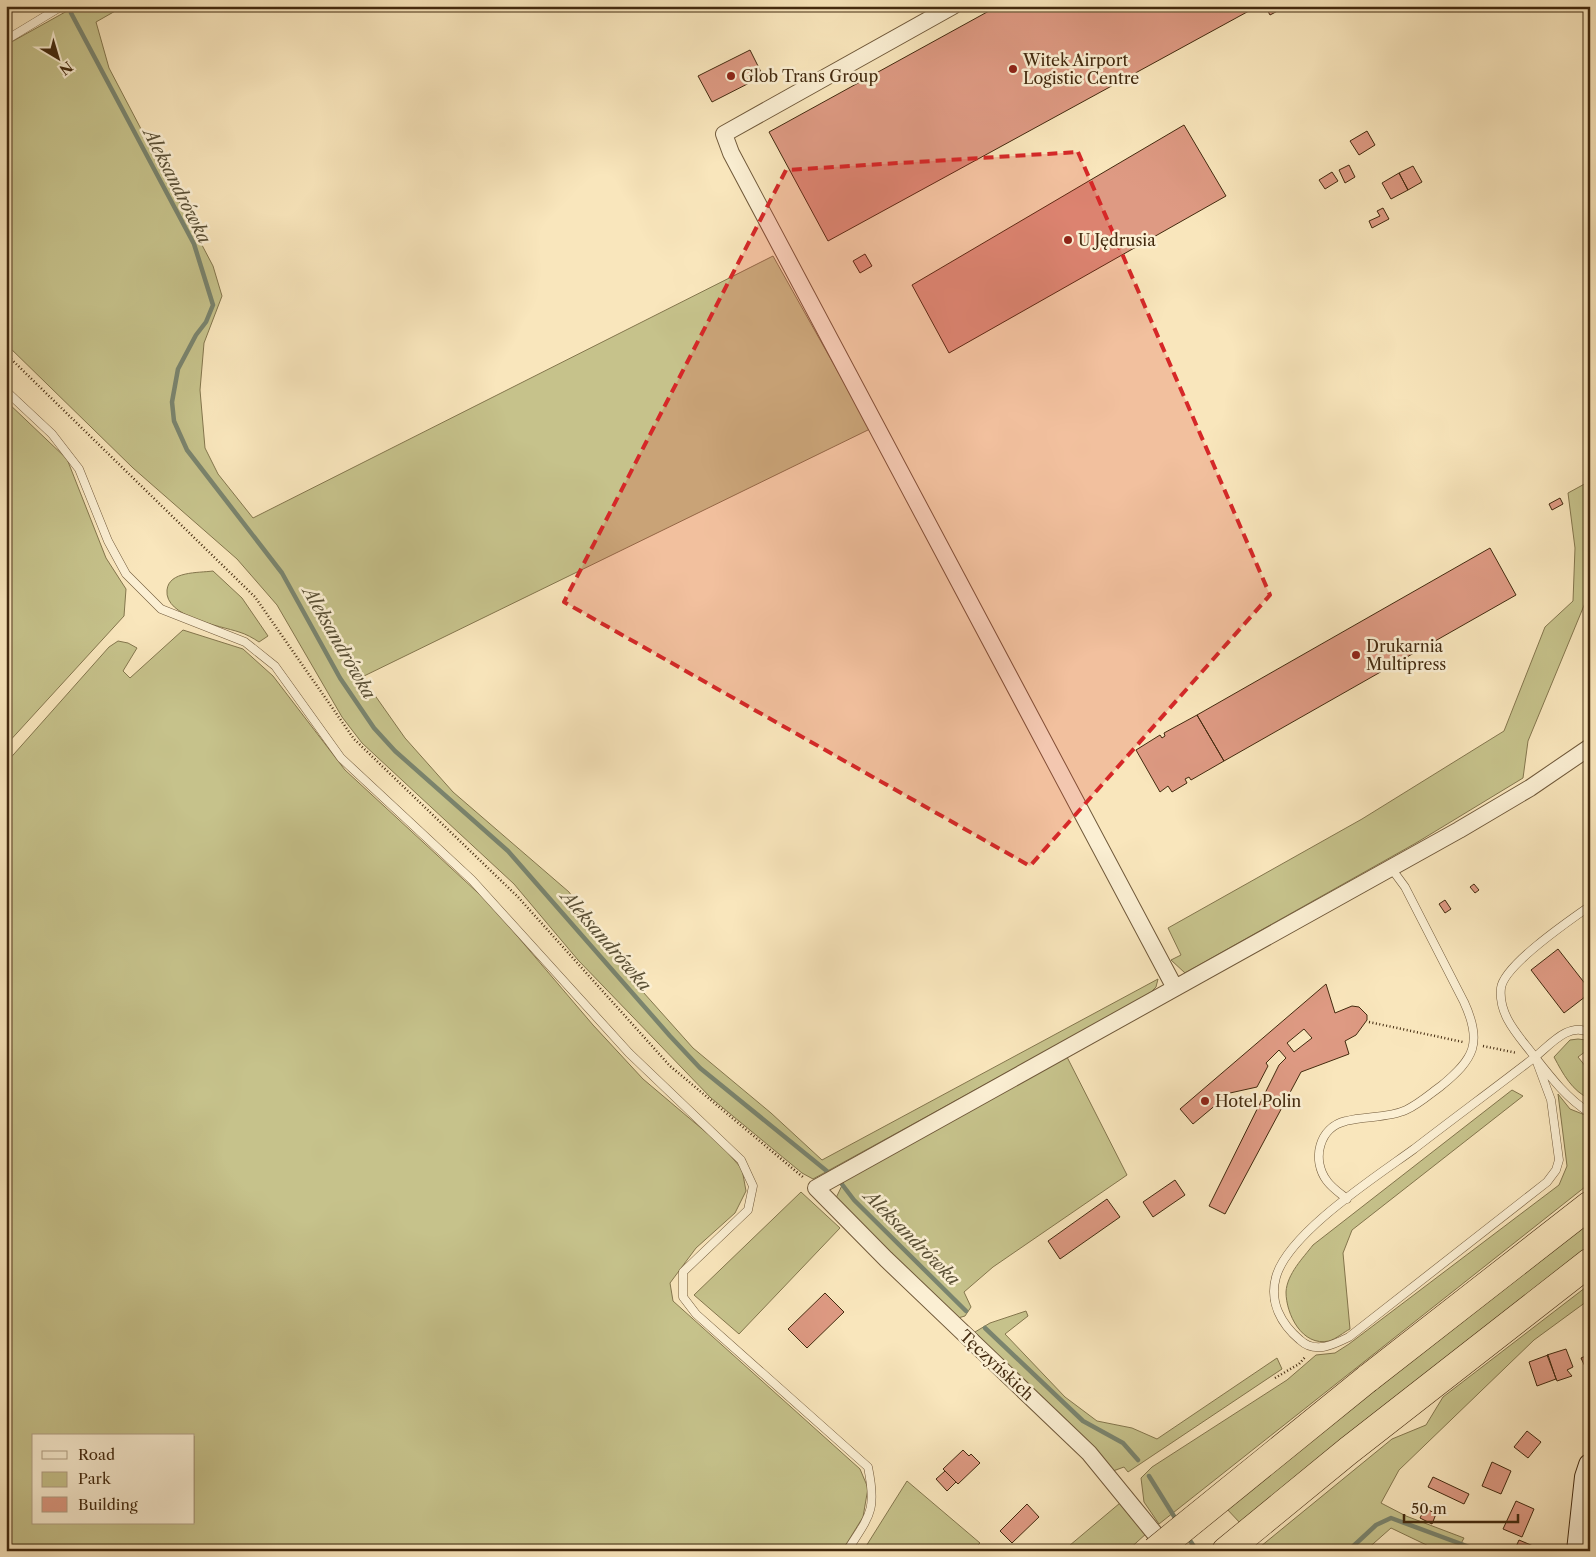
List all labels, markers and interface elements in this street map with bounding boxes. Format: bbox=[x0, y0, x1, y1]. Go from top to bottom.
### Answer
north arrow bbox=[32, 32, 82, 82]
place label: Witek Airport Logistic Centre bbox=[1022, 50, 1139, 88]
text: N bbox=[56, 57, 76, 79]
marker: Witek Airport Logistic Centre bbox=[1007, 63, 1019, 75]
place label: Glob Trans Group bbox=[741, 66, 878, 86]
marker: Glob Trans Group bbox=[725, 70, 737, 82]
water label: Aleksandrówka bbox=[137, 122, 216, 247]
place label: U Jędrusia bbox=[1078, 230, 1156, 250]
marker: U Jędrusia bbox=[1062, 234, 1074, 246]
water label: Aleksandrówka bbox=[296, 580, 380, 703]
place label: Drukarnia Multipress bbox=[1366, 636, 1446, 674]
marker: Drukarnia Multipress bbox=[1350, 649, 1362, 661]
water label: Aleksandrówka bbox=[554, 884, 656, 996]
place label: Hotel Polin bbox=[1215, 1091, 1301, 1111]
marker: Hotel Polin bbox=[1199, 1095, 1211, 1107]
water label: Aleksandrówka bbox=[857, 1183, 965, 1291]
street label: Tęczyńskich bbox=[956, 1326, 1038, 1404]
legend bbox=[32, 1434, 195, 1524]
text: Road bbox=[78, 1445, 115, 1464]
text: Park bbox=[78, 1469, 112, 1488]
scale bar bbox=[1404, 1492, 1517, 1524]
text: Building bbox=[78, 1495, 138, 1514]
text: 50 m bbox=[1411, 1499, 1447, 1518]

